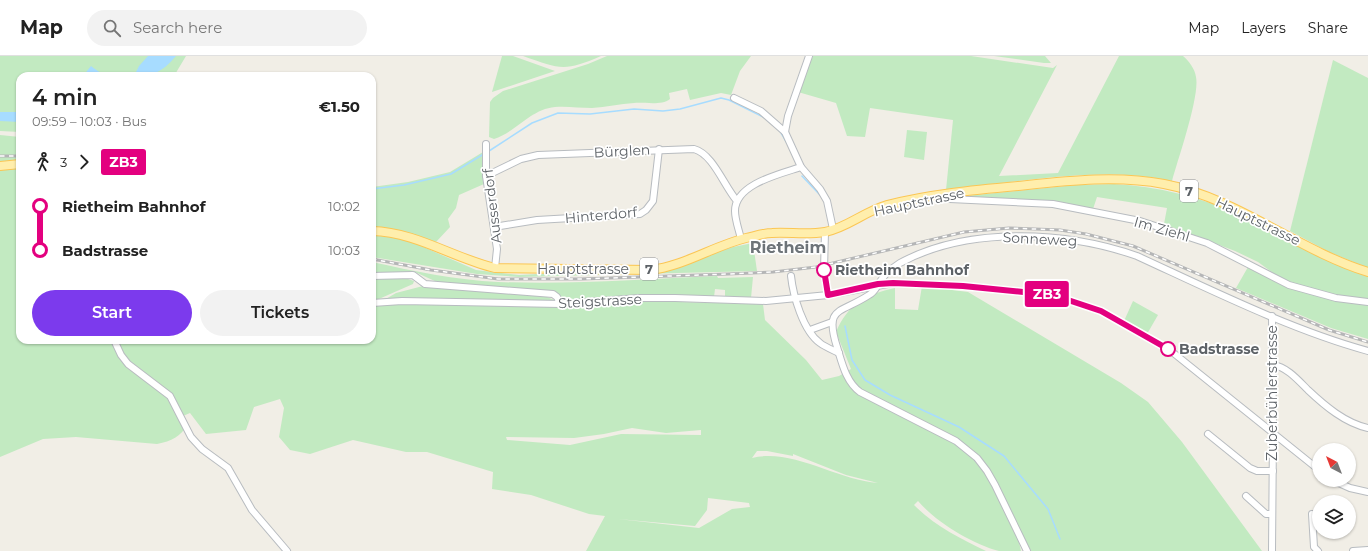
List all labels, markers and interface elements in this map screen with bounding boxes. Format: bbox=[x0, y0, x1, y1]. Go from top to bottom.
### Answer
search box bbox=[87, 10, 367, 46]
text: Map bbox=[20, 16, 63, 39]
icon: search bbox=[101, 17, 123, 39]
text: Search here bbox=[133, 18, 222, 37]
text: Map bbox=[1188, 19, 1219, 37]
text: Layers bbox=[1241, 19, 1286, 37]
text: Share bbox=[1308, 19, 1348, 37]
text: 4 min bbox=[32, 84, 98, 111]
text: €1.50 bbox=[319, 97, 360, 116]
text: 09:59 – 10:03 · Bus bbox=[32, 113, 147, 129]
street label: Bürglen bbox=[593, 141, 651, 161]
icon: walk bbox=[32, 151, 54, 173]
icon: forward bbox=[73, 151, 95, 173]
text: ZB3 bbox=[109, 153, 138, 171]
text: 3 bbox=[60, 154, 67, 170]
street label: Ausserdorf bbox=[478, 166, 506, 245]
road number: 7 bbox=[1180, 180, 1198, 202]
street label: Hauptstrasse bbox=[872, 184, 966, 220]
street label: Hauptstrasse bbox=[1213, 193, 1303, 249]
text: Rietheim Bahnhof bbox=[62, 197, 205, 216]
text: 10:02 bbox=[328, 198, 360, 214]
street label: Hinterdorf bbox=[564, 203, 639, 227]
street label: Im Ziehl bbox=[1132, 212, 1192, 246]
street label: Sonneweg bbox=[1002, 228, 1078, 250]
district label: Rietheim bbox=[750, 238, 826, 257]
text: Badstrasse bbox=[62, 241, 148, 260]
text: 10:03 bbox=[328, 242, 360, 258]
road number: 7 bbox=[640, 258, 658, 280]
street label: Hauptstrasse bbox=[537, 260, 629, 278]
place label: Rietheim Bahnhof bbox=[835, 261, 969, 279]
marker: Rietheim Bahnhof bbox=[816, 262, 832, 278]
line badge: ZB3 bbox=[1024, 281, 1070, 307]
text: ZB3 bbox=[1033, 285, 1061, 303]
button: Start bbox=[32, 290, 192, 336]
button: Tickets bbox=[200, 290, 360, 336]
street label: Steigstrasse bbox=[558, 290, 642, 312]
street label: Zuberbühlerstrasse bbox=[1263, 325, 1281, 461]
place label: Badstrasse bbox=[1179, 340, 1260, 358]
marker: Badstrasse bbox=[1160, 341, 1176, 357]
north arrow bbox=[1312, 443, 1356, 487]
map controls bbox=[1312, 443, 1356, 539]
button: layers bbox=[1312, 495, 1356, 539]

